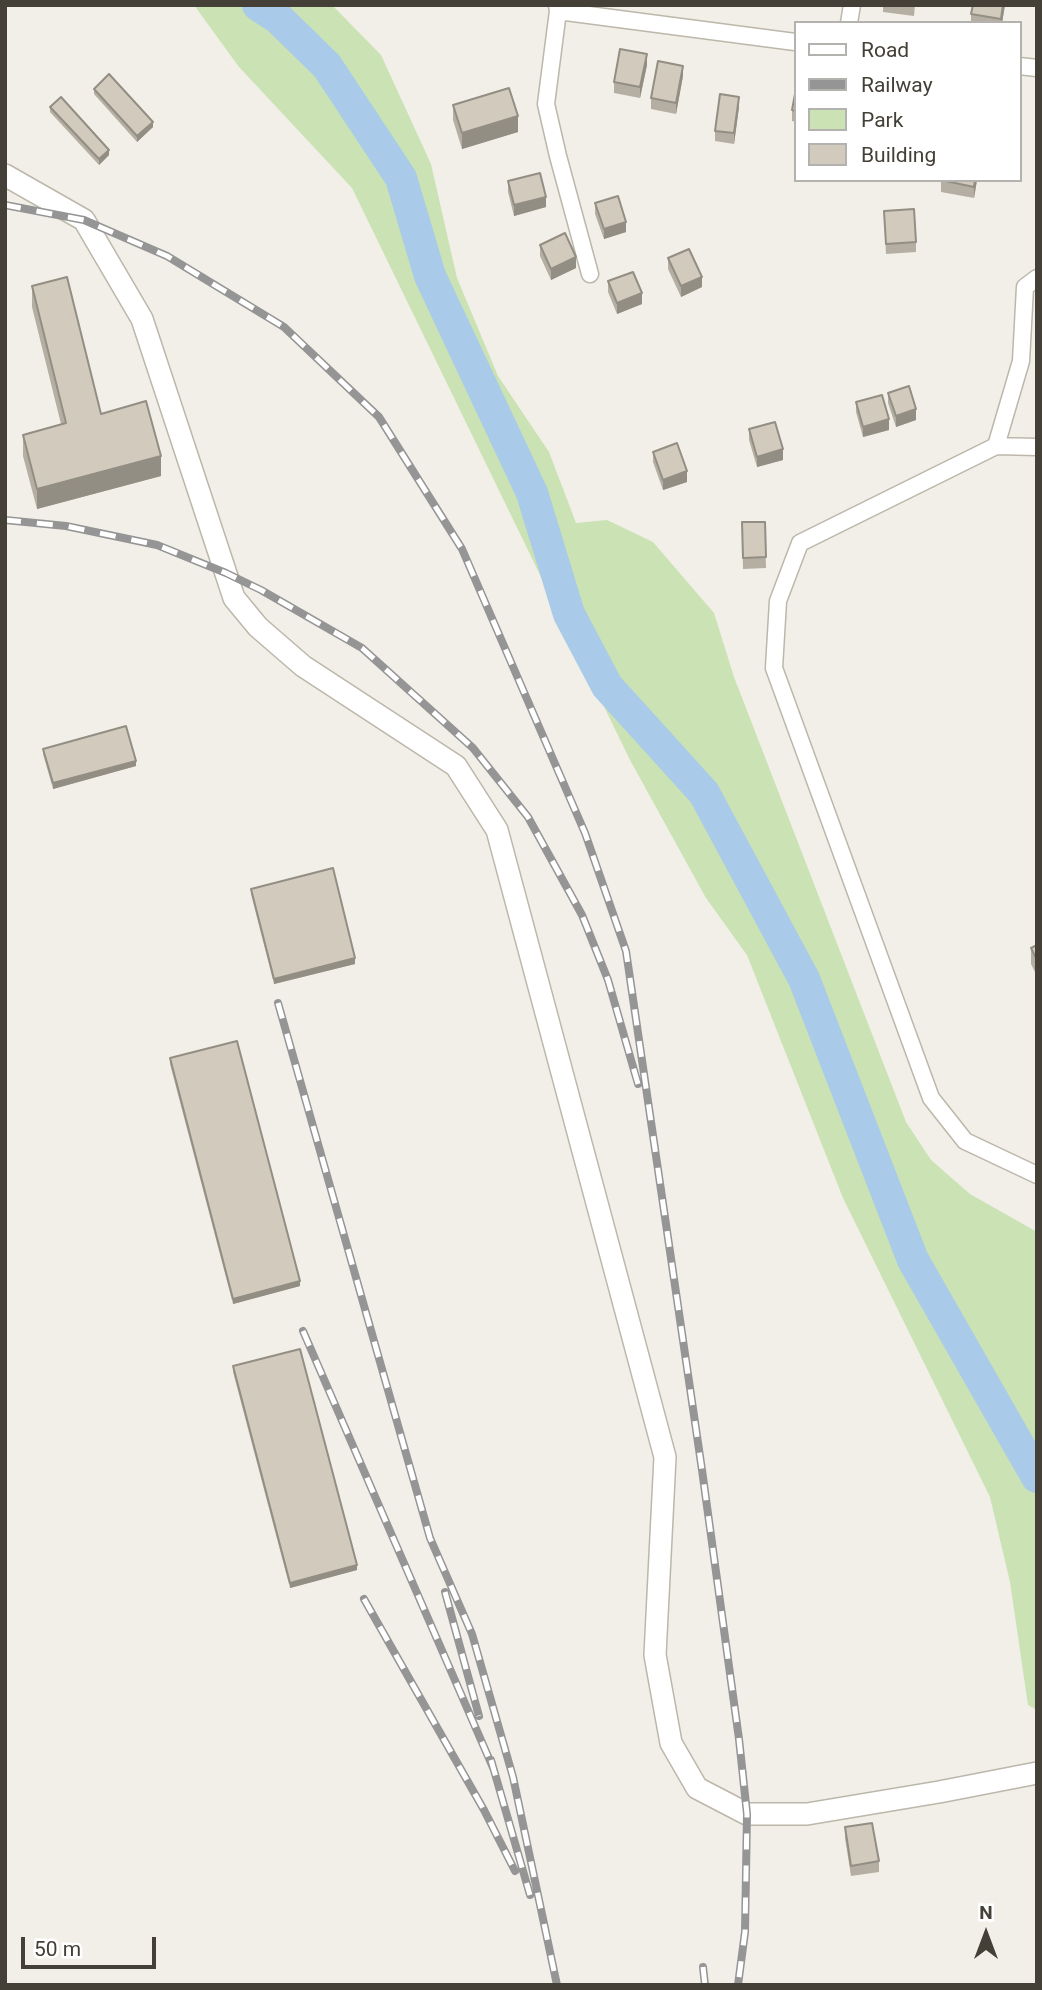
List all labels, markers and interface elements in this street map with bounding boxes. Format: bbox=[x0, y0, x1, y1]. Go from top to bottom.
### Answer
legend bbox=[794, 21, 1021, 182]
text: Road bbox=[861, 38, 909, 62]
text: Railway bbox=[861, 73, 933, 97]
text: Park bbox=[861, 108, 903, 132]
text: Building bbox=[861, 143, 936, 167]
north arrow bbox=[951, 1899, 1021, 1969]
text: N bbox=[979, 1901, 993, 1924]
scale bar bbox=[24, 1924, 159, 1968]
text: 50 m bbox=[34, 1937, 81, 1961]

